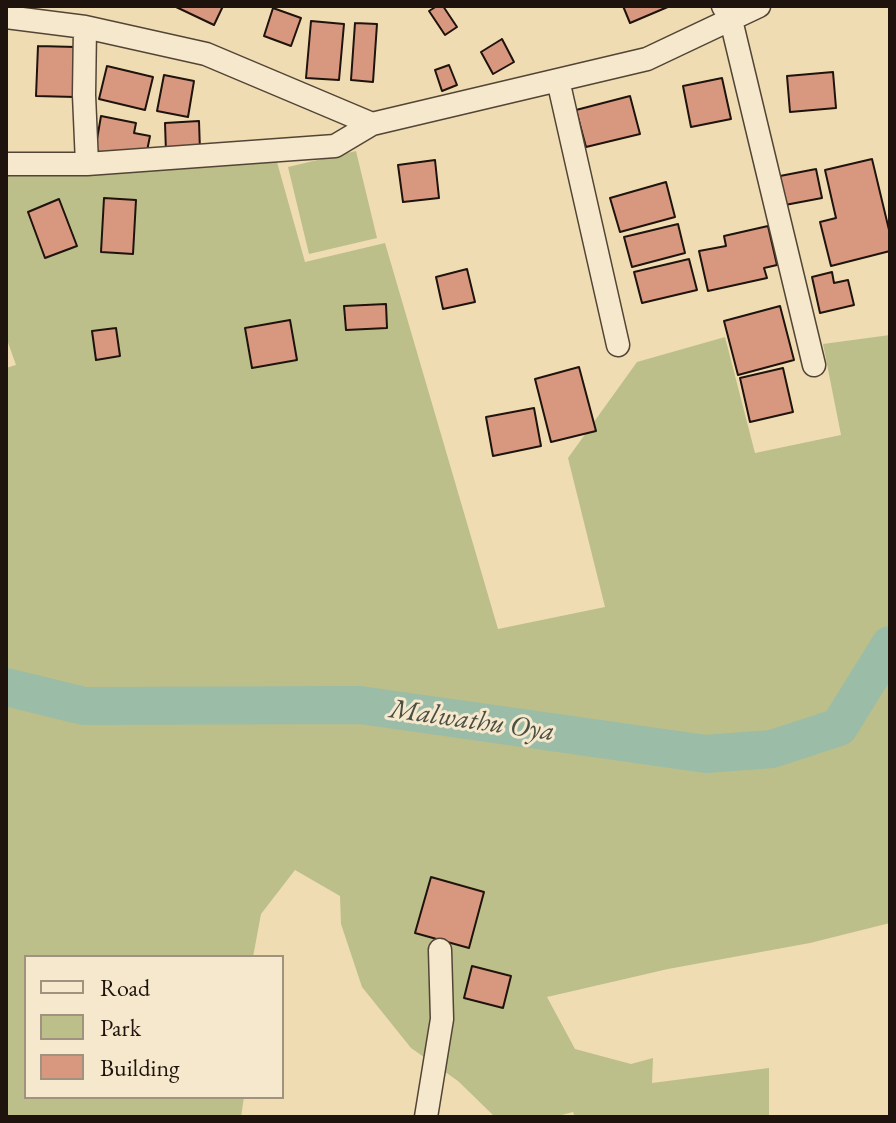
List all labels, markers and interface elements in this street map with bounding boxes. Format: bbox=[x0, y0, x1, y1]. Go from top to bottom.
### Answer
water label: Malwathu Oya bbox=[388, 693, 556, 749]
legend bbox=[24, 955, 284, 1099]
text: Road bbox=[100, 972, 150, 1003]
text: Park bbox=[100, 1012, 141, 1043]
text: Building bbox=[100, 1052, 180, 1083]

